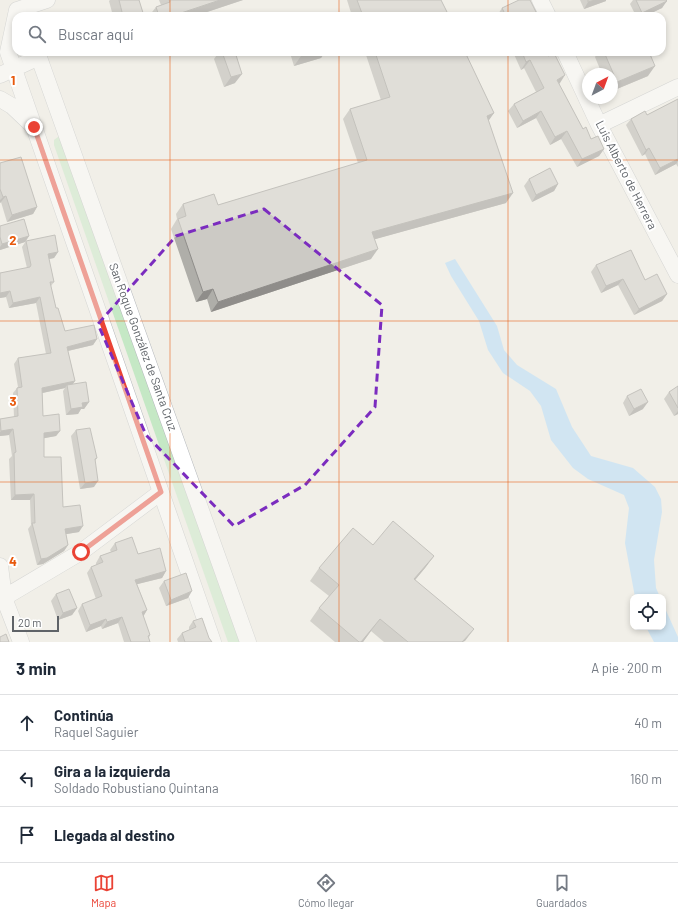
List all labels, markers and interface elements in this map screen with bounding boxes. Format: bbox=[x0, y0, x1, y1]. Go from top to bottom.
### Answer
search box bbox=[12, 12, 666, 56]
icon: search bbox=[26, 23, 48, 45]
text: Buscar aquí bbox=[58, 25, 134, 43]
north arrow bbox=[582, 68, 618, 104]
text: 1 bbox=[11, 72, 15, 88]
route end bbox=[25, 118, 43, 136]
street label: Luis Alberto de Herrera bbox=[593, 118, 660, 231]
text: 2 bbox=[9, 232, 17, 248]
street label: San Roque González de Santa Cruz bbox=[107, 261, 181, 433]
text: 3 bbox=[9, 393, 17, 409]
route start bbox=[72, 543, 90, 561]
text: 4 bbox=[9, 553, 17, 569]
map controls bbox=[630, 594, 666, 630]
button: locate bbox=[630, 594, 666, 630]
scale bar bbox=[12, 614, 59, 633]
text: 20 m bbox=[18, 616, 41, 629]
text: 3 min bbox=[16, 658, 56, 678]
text: A pie · 200 m bbox=[591, 660, 662, 676]
text: Continúa bbox=[54, 706, 114, 724]
icon: ahead bbox=[16, 712, 38, 734]
text: 40 m bbox=[634, 715, 662, 731]
text: Raquel Saguier bbox=[54, 724, 138, 740]
text: Gira a la izquierda bbox=[54, 762, 170, 780]
icon: left bbox=[16, 768, 38, 790]
text: 160 m bbox=[630, 771, 662, 787]
text: Soldado Robustiano Quintana bbox=[54, 780, 219, 796]
icon: arrive bbox=[16, 824, 38, 846]
text: Llegada al destino bbox=[54, 826, 175, 844]
tab: Mapa bbox=[91, 872, 116, 909]
tab: Cómo llegar bbox=[298, 872, 354, 909]
tab: Guardados bbox=[536, 872, 587, 909]

